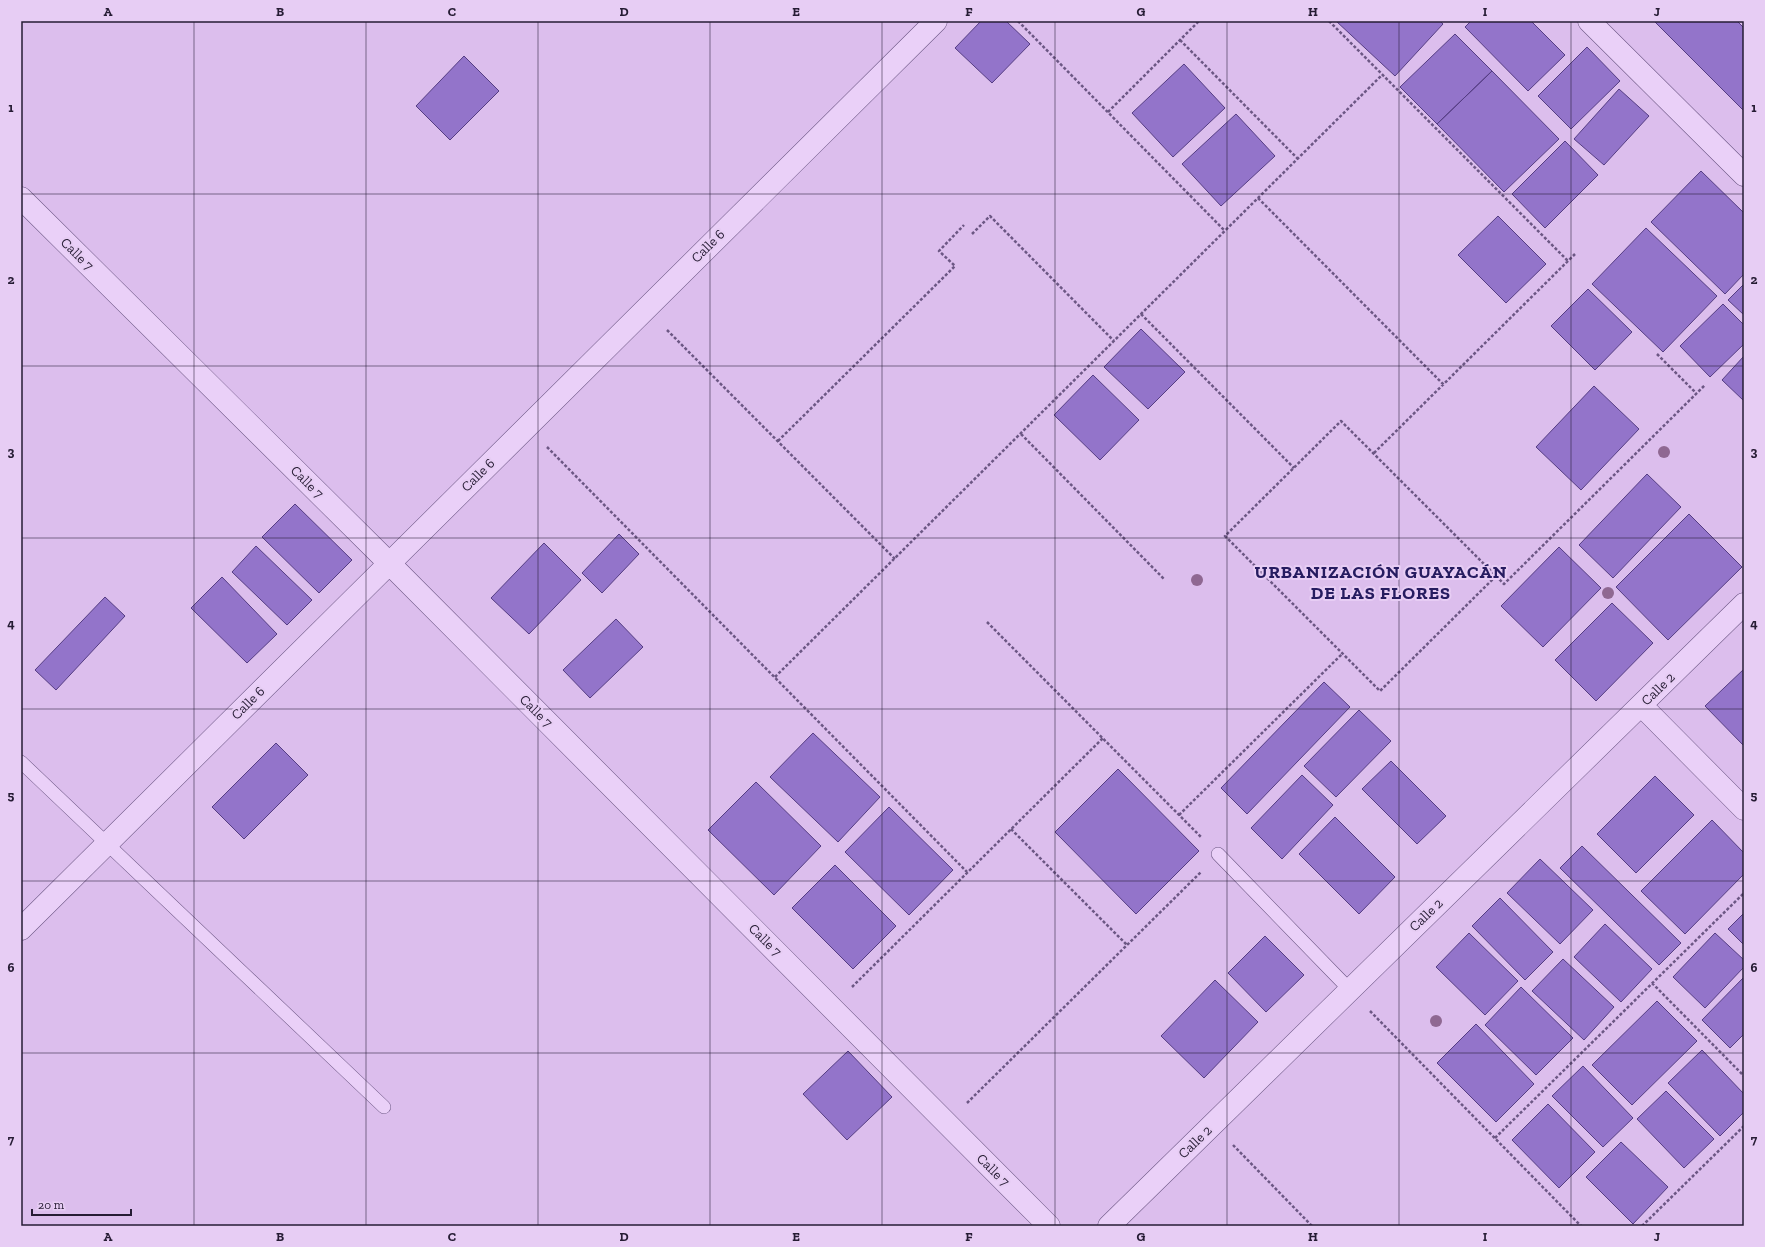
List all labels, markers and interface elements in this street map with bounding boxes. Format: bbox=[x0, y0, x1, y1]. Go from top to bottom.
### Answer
text: A bbox=[104, 4, 113, 19]
text: B bbox=[276, 4, 284, 19]
text: C bbox=[448, 4, 456, 19]
text: D bbox=[619, 4, 629, 19]
text: E bbox=[792, 4, 800, 19]
text: F bbox=[965, 4, 973, 19]
text: G bbox=[1137, 4, 1146, 19]
text: H bbox=[1308, 4, 1318, 19]
text: I bbox=[1483, 4, 1488, 19]
text: J bbox=[1654, 4, 1660, 19]
text: 1 bbox=[8, 100, 14, 115]
text: 1 bbox=[1751, 100, 1757, 115]
street label: Calle 6 bbox=[688, 226, 728, 266]
street label: Calle 7 bbox=[57, 234, 97, 274]
text: 2 bbox=[8, 272, 15, 287]
text: 2 bbox=[1751, 272, 1758, 287]
text: 3 bbox=[8, 444, 15, 459]
text: 3 bbox=[1751, 444, 1758, 459]
street label: Calle 6 bbox=[458, 455, 498, 495]
street label: Calle 7 bbox=[287, 462, 327, 502]
district label: URBANIZACIÓN GUAYACÁN DE LAS FLORES bbox=[1254, 561, 1508, 604]
text: 4 bbox=[7, 616, 15, 631]
text: 4 bbox=[1750, 616, 1758, 631]
street label: Calle 2 bbox=[1638, 669, 1678, 709]
street label: Calle 6 bbox=[228, 683, 268, 723]
street label: Calle 7 bbox=[516, 691, 556, 731]
text: 5 bbox=[8, 788, 15, 803]
text: 5 bbox=[1751, 788, 1758, 803]
street label: Calle 2 bbox=[1406, 895, 1446, 935]
street label: Calle 7 bbox=[745, 920, 785, 960]
text: 6 bbox=[8, 960, 15, 975]
text: 6 bbox=[1751, 960, 1758, 975]
street label: Calle 2 bbox=[1175, 1122, 1215, 1162]
text: 7 bbox=[8, 1132, 15, 1147]
text: 7 bbox=[1751, 1132, 1758, 1147]
street label: Calle 7 bbox=[973, 1150, 1013, 1190]
scale bar bbox=[32, 1191, 131, 1217]
text: 20 m bbox=[38, 1198, 65, 1212]
text: A bbox=[104, 1229, 113, 1244]
text: B bbox=[276, 1229, 284, 1244]
text: C bbox=[448, 1229, 456, 1244]
text: D bbox=[619, 1229, 629, 1244]
text: E bbox=[792, 1229, 800, 1244]
text: F bbox=[965, 1229, 973, 1244]
text: G bbox=[1137, 1229, 1146, 1244]
text: H bbox=[1308, 1229, 1318, 1244]
text: I bbox=[1483, 1229, 1488, 1244]
text: J bbox=[1654, 1229, 1660, 1244]

